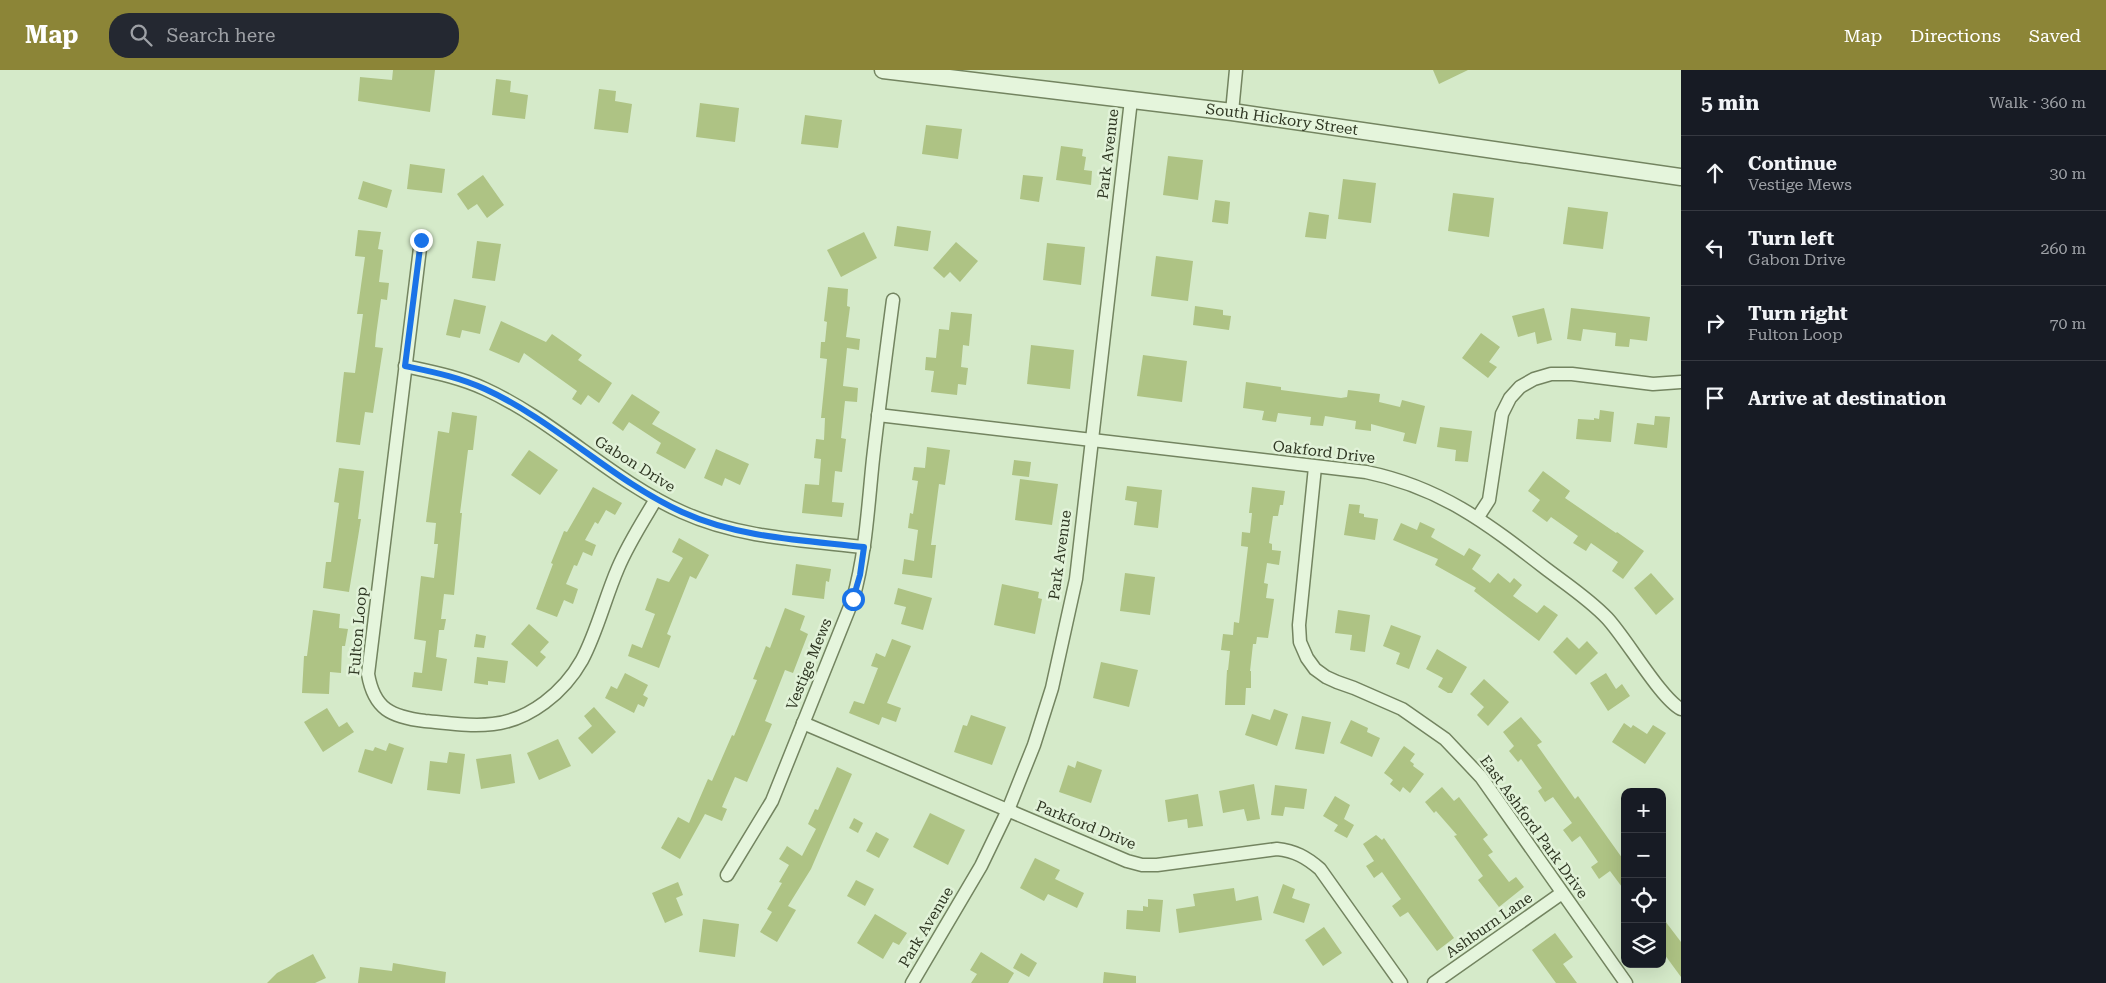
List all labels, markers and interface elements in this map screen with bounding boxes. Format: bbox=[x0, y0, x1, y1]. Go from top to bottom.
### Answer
search box bbox=[109, 13, 459, 58]
text: Map bbox=[25, 21, 79, 49]
icon: search bbox=[127, 21, 155, 49]
text: Search here bbox=[167, 24, 275, 47]
text: Map bbox=[1844, 25, 1882, 46]
text: Directions bbox=[1910, 25, 2001, 46]
text: Saved bbox=[2029, 25, 2081, 46]
text: 5 min bbox=[1701, 91, 1759, 115]
text: Walk · 360 m bbox=[1989, 93, 2086, 112]
street label: South Hickory Street bbox=[1205, 100, 1360, 139]
street label: Park Avenue bbox=[1094, 108, 1122, 200]
text: Continue bbox=[1748, 152, 1837, 175]
icon: ahead bbox=[1701, 159, 1729, 187]
text: 30 m bbox=[2049, 164, 2086, 183]
text: Vestige Mews bbox=[1748, 175, 1852, 194]
text: Turn left bbox=[1748, 227, 1834, 250]
route end bbox=[410, 229, 433, 252]
icon: left bbox=[1701, 234, 1729, 262]
text: 260 m bbox=[2040, 239, 2086, 258]
text: Gabon Drive bbox=[1748, 250, 1846, 269]
text: Turn right bbox=[1748, 302, 1848, 325]
icon: right bbox=[1701, 309, 1729, 337]
text: 70 m bbox=[2049, 314, 2086, 333]
text: Fulton Loop bbox=[1748, 325, 1843, 344]
icon: arrive bbox=[1701, 384, 1729, 412]
text: Arrive at destination bbox=[1748, 387, 1946, 410]
street label: Gabon Drive bbox=[591, 432, 679, 496]
street label: Oakford Drive bbox=[1272, 437, 1376, 467]
street label: Park Avenue bbox=[1045, 509, 1075, 601]
street label: Fulton Loop bbox=[345, 586, 371, 676]
route start bbox=[842, 588, 865, 611]
street label: Vestige Mews bbox=[782, 616, 836, 712]
street label: East Ashford Park Drive bbox=[1476, 752, 1592, 902]
map controls bbox=[1621, 788, 1666, 968]
button: + bbox=[1621, 788, 1666, 833]
street label: Parkford Drive bbox=[1033, 797, 1139, 853]
button: − bbox=[1621, 833, 1666, 878]
button: locate bbox=[1621, 878, 1666, 923]
street label: Park Avenue bbox=[895, 884, 957, 970]
street label: Ashburn Lane bbox=[1442, 889, 1536, 961]
button: layers bbox=[1621, 923, 1666, 968]

